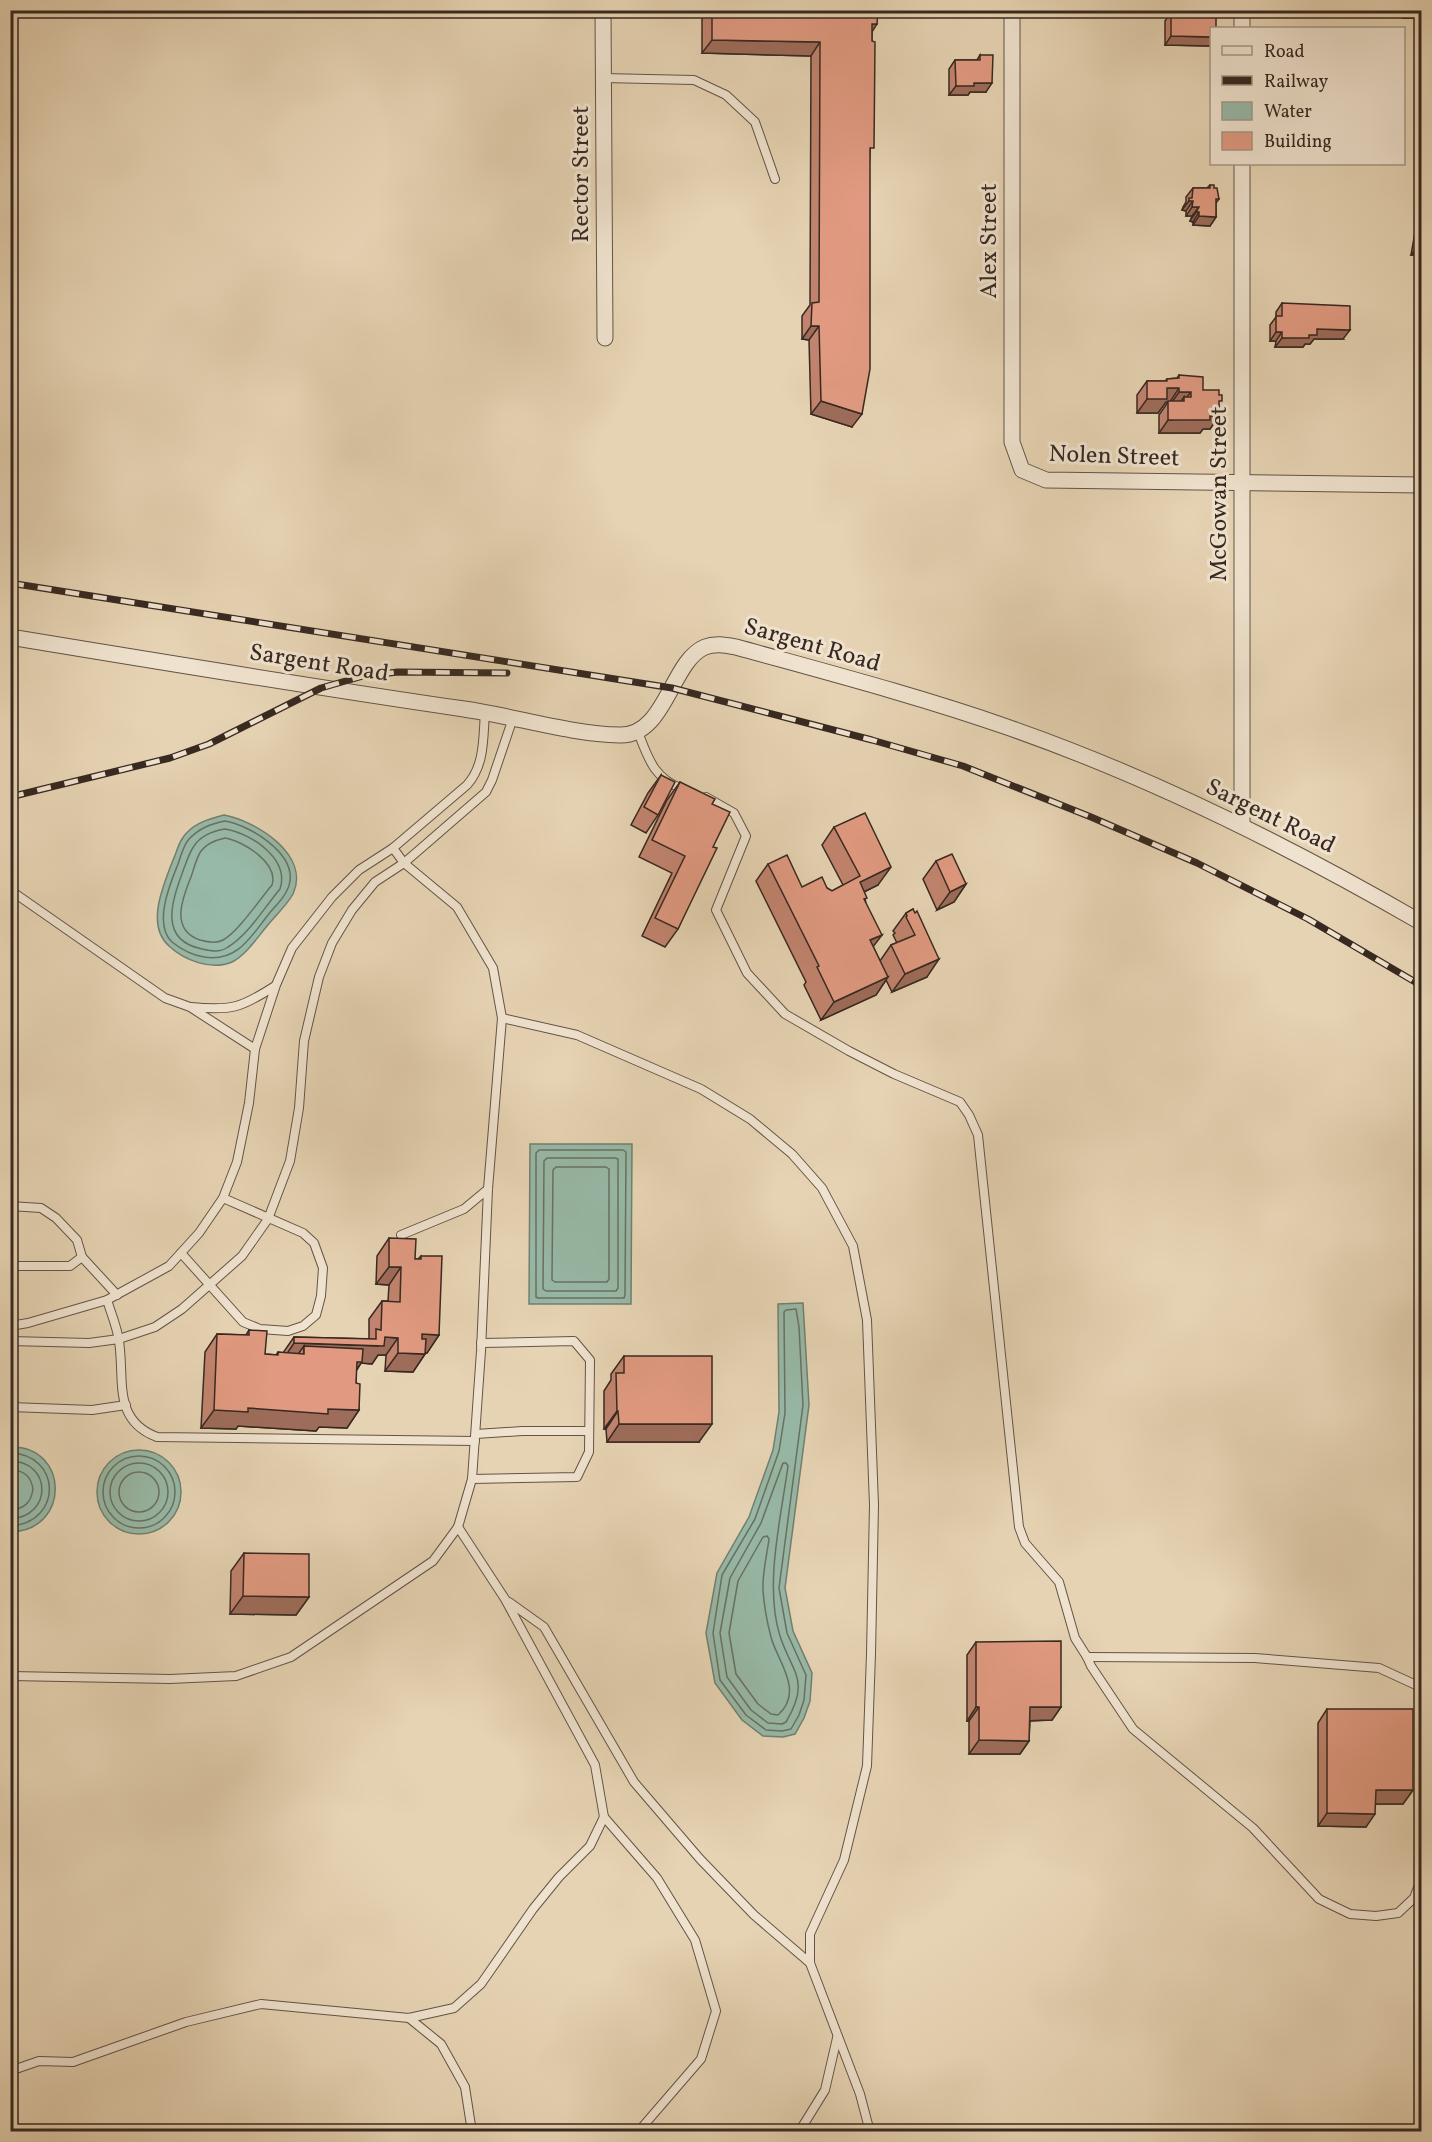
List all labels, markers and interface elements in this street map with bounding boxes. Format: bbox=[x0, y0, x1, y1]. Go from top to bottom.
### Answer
legend bbox=[1210, 27, 1405, 165]
text: Road bbox=[1264, 40, 1305, 65]
text: Railway bbox=[1264, 70, 1328, 95]
text: Water bbox=[1264, 100, 1312, 125]
street label: Rector Street bbox=[565, 106, 599, 242]
text: Building bbox=[1264, 130, 1332, 155]
street label: Alex Street bbox=[973, 183, 1007, 299]
street label: McGowan Street bbox=[1203, 406, 1237, 582]
street label: Nolen Street bbox=[1048, 438, 1180, 476]
street label: Sargent Road bbox=[740, 610, 884, 682]
street label: Sargent Road bbox=[247, 636, 391, 692]
street label: Sargent Road bbox=[1199, 771, 1341, 863]

